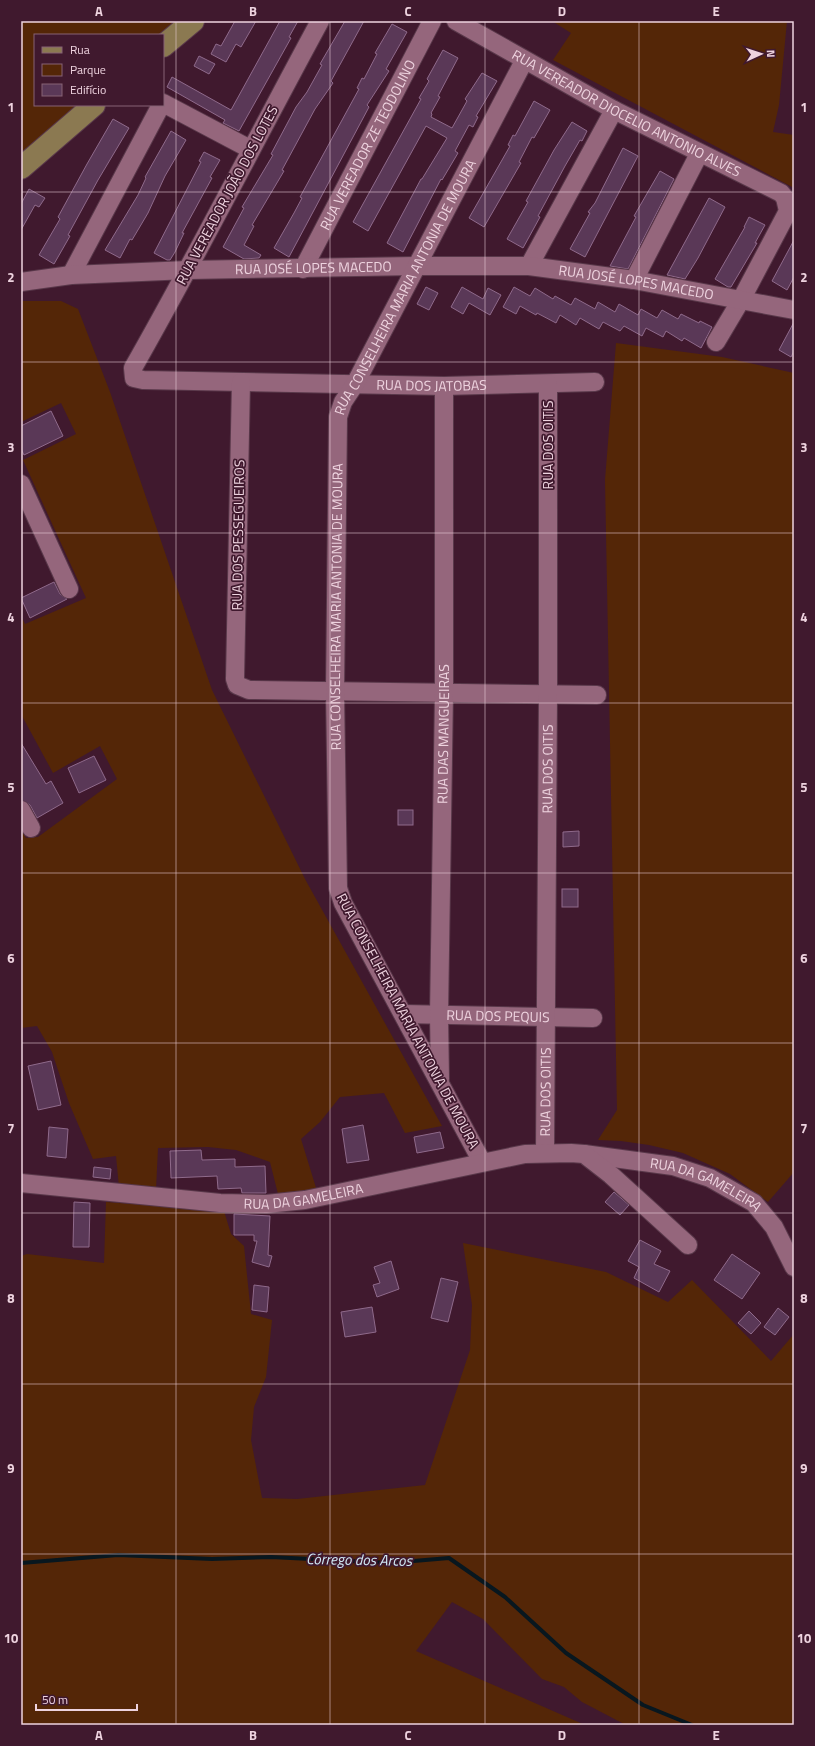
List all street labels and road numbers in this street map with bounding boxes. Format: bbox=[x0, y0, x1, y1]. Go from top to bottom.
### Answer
street label: RUA VEREADOR DIOCELIO ANTONIO ALVES bbox=[508, 44, 745, 182]
street label: RUA VEREADOR ZE TEODOLINO bbox=[314, 56, 420, 233]
street label: RUA VEREADOR JOÃO DOS LOTES bbox=[170, 101, 283, 288]
street label: RUA CONSELHEIRA MARIA ANTONIA DE MOURA bbox=[328, 155, 481, 418]
street label: RUA JOSÉ LOPES MACEDO bbox=[235, 255, 392, 279]
street label: RUA JOSÉ LOPES MACEDO bbox=[557, 259, 715, 305]
street label: RUA DOS JATOBAS bbox=[376, 374, 487, 396]
street label: RUA DOS OITIS bbox=[537, 401, 558, 489]
street label: RUA DOS PESSEGUEIROS bbox=[226, 459, 249, 611]
street label: RUA CONSELHEIRA MARIA ANTONIA DE MOURA bbox=[324, 463, 348, 750]
street label: RUA DAS MANGUEIRAS bbox=[431, 664, 454, 804]
street label: RUA DOS OITIS bbox=[536, 724, 558, 814]
street label: RUA CONSELHEIRA MARIA ANTONIA DE MOURA bbox=[332, 889, 485, 1153]
street label: RUA DOS PEQUIS bbox=[446, 1004, 550, 1027]
street label: RUA DOS OITIS bbox=[534, 1047, 556, 1137]
street label: RUA DA GAMELEIRA bbox=[649, 1152, 768, 1216]
street label: RUA DA GAMELEIRA bbox=[243, 1177, 366, 1214]

